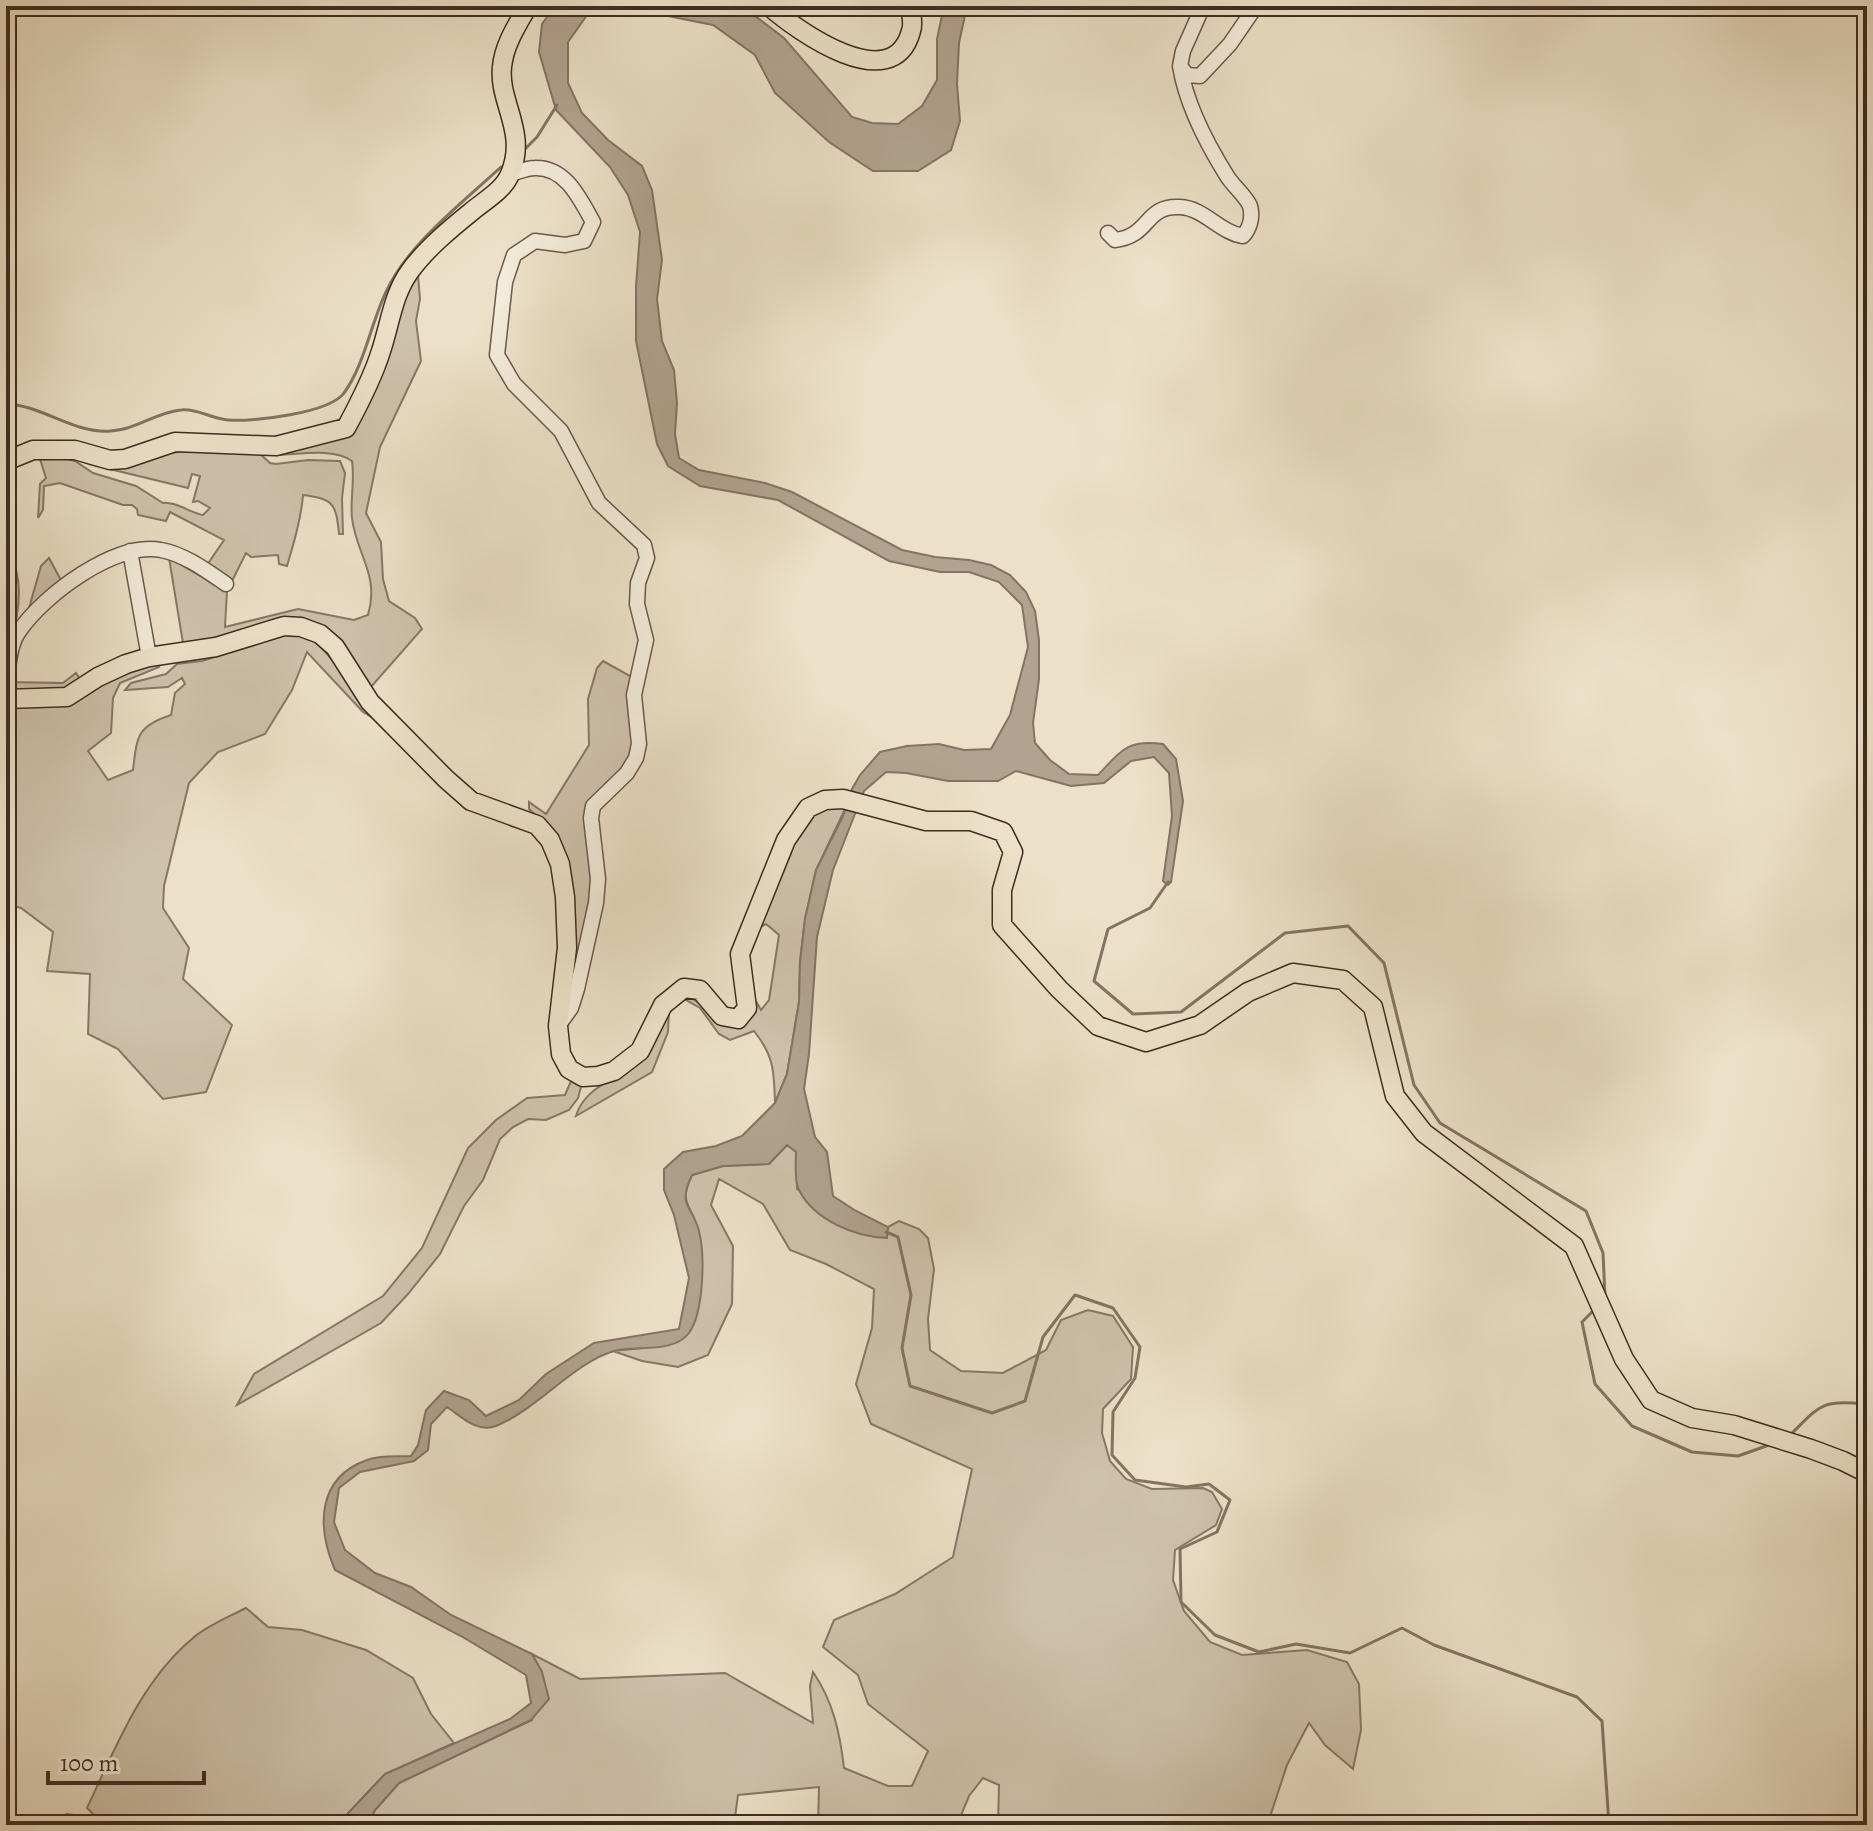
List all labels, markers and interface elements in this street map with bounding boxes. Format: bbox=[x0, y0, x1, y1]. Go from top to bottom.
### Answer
scale bar bbox=[48, 1735, 204, 1785]
text: 100 m bbox=[60, 1747, 119, 1779]

